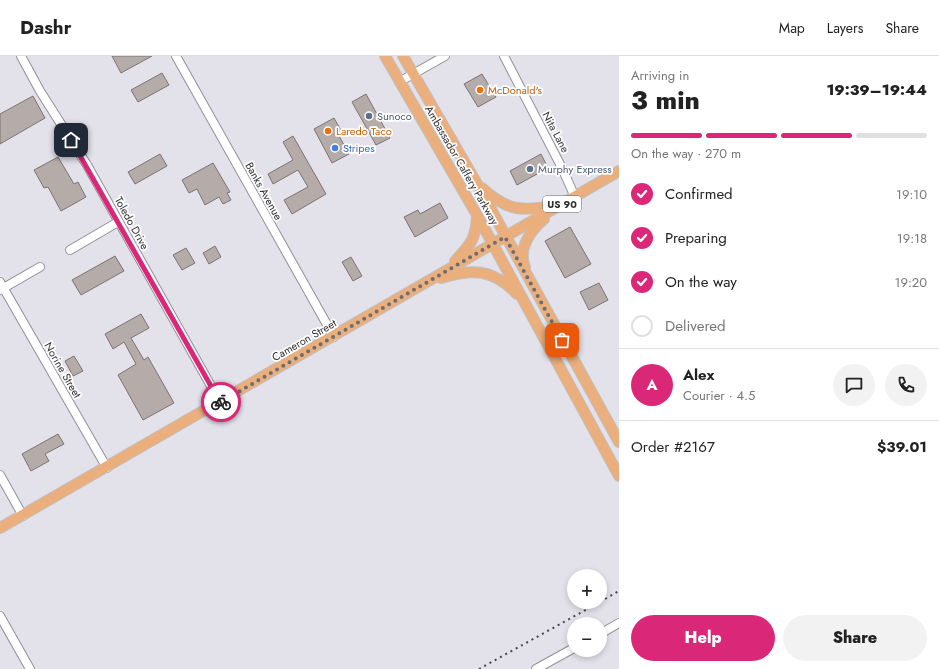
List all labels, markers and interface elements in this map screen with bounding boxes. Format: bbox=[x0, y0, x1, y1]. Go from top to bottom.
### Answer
text: Dashr bbox=[20, 14, 71, 41]
text: Map bbox=[779, 18, 805, 38]
text: Layers bbox=[827, 18, 863, 38]
text: Share bbox=[885, 18, 919, 38]
text: Arriving in bbox=[631, 66, 689, 85]
text: 19:39–19:44 bbox=[826, 79, 927, 101]
text: 3 min bbox=[631, 81, 700, 119]
place label: McDonald's bbox=[488, 82, 543, 98]
marker: McDonald's bbox=[475, 85, 485, 95]
street label: Ambassador Caffery Parkway bbox=[421, 102, 503, 228]
place label: Sunoco bbox=[377, 108, 412, 124]
street label: Nita Lane bbox=[539, 109, 574, 156]
marker: Sunoco bbox=[364, 111, 374, 121]
pin bbox=[54, 123, 88, 157]
place label: Laredo Taco bbox=[336, 123, 392, 139]
marker: Laredo Taco bbox=[323, 126, 333, 136]
icon: home bbox=[60, 129, 82, 151]
place label: Stripes bbox=[343, 140, 375, 156]
marker: Stripes bbox=[330, 143, 340, 153]
text: On the way · 270 m bbox=[631, 144, 741, 163]
street label: Banks Avenue bbox=[241, 159, 287, 223]
place label: Murphy Express bbox=[538, 161, 612, 177]
marker: Murphy Express bbox=[525, 164, 535, 174]
icon: check bbox=[631, 183, 653, 205]
text: Confirmed bbox=[665, 183, 733, 205]
text: 19:10 bbox=[896, 185, 927, 204]
street label: Toledo Drive bbox=[111, 194, 153, 253]
road number: US 90 bbox=[543, 196, 581, 212]
icon: check bbox=[631, 227, 653, 249]
text: Preparing bbox=[665, 227, 727, 249]
text: 19:18 bbox=[897, 229, 927, 248]
icon: check bbox=[631, 271, 653, 293]
text: On the way bbox=[665, 271, 737, 293]
text: 19:20 bbox=[895, 273, 927, 292]
street label: Cameron Street bbox=[269, 315, 339, 365]
text: Delivered bbox=[665, 315, 726, 337]
pin bbox=[545, 323, 579, 357]
icon: bag bbox=[551, 329, 573, 351]
street label: Norine Street bbox=[41, 339, 86, 401]
text: Alex bbox=[683, 364, 714, 386]
button: chat bbox=[833, 364, 875, 406]
button: phone bbox=[885, 364, 927, 406]
text: A bbox=[646, 374, 658, 396]
courier bbox=[201, 382, 241, 422]
text: Courier · 4.5 bbox=[683, 386, 755, 405]
icon: bike bbox=[210, 391, 232, 413]
text: Order #2167 bbox=[631, 436, 715, 458]
text: $39.01 bbox=[877, 436, 927, 458]
map controls bbox=[567, 569, 607, 657]
button: + bbox=[567, 569, 607, 609]
button: Help bbox=[631, 615, 775, 661]
button: Share bbox=[783, 615, 927, 661]
button: − bbox=[567, 617, 607, 657]

